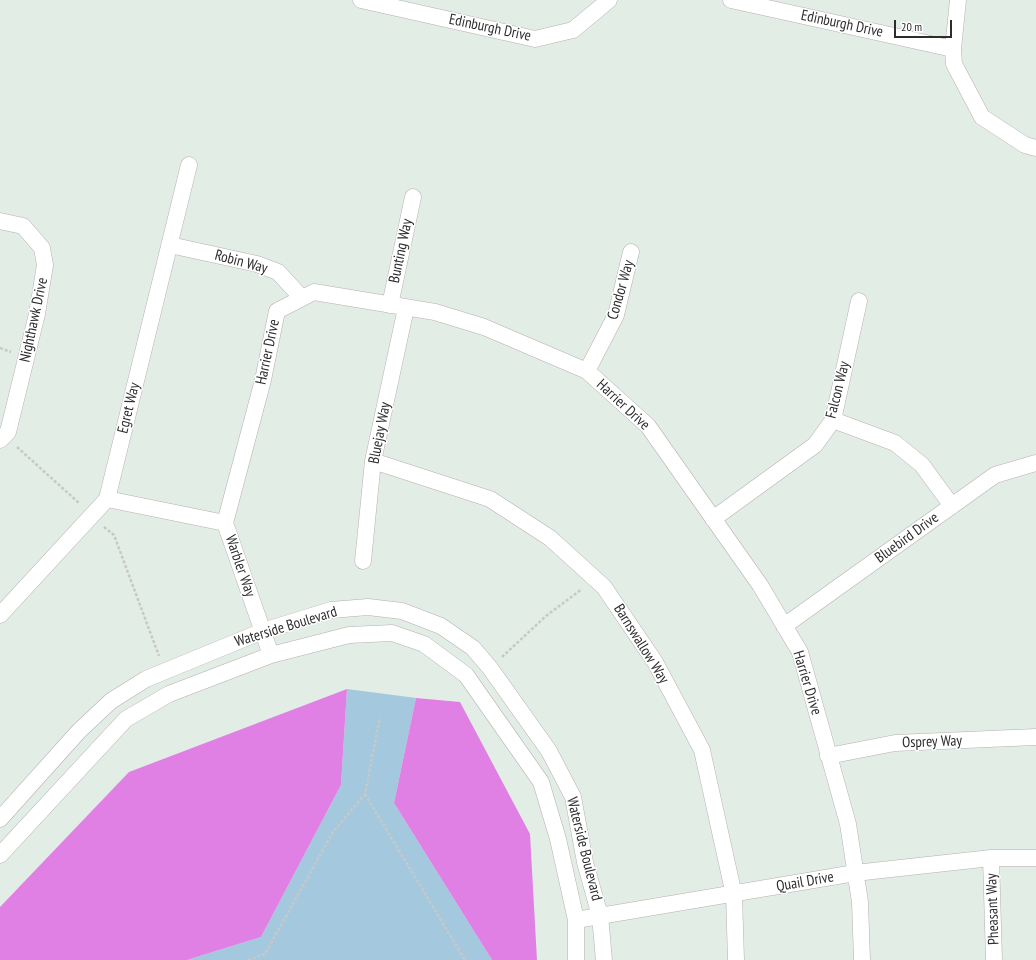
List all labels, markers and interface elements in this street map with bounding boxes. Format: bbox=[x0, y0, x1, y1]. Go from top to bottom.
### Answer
street label: Edinburgh Drive bbox=[799, 7, 885, 41]
street label: Edinburgh Drive bbox=[447, 11, 533, 45]
scale bar bbox=[896, 12, 954, 38]
text: 20 m bbox=[901, 19, 922, 34]
street label: Bunting Way bbox=[385, 217, 417, 285]
street label: Robin Way bbox=[213, 246, 269, 278]
street label: Condor Way bbox=[604, 258, 638, 322]
street label: Nighthawk Drive bbox=[16, 276, 52, 364]
street label: Harrier Drive bbox=[252, 318, 284, 386]
street label: Falcon Way bbox=[822, 360, 854, 420]
street label: Harrier Drive bbox=[593, 376, 653, 434]
street label: Egret Way bbox=[114, 381, 144, 435]
street label: Bluejay Way bbox=[365, 401, 395, 465]
street label: Bluebird Drive bbox=[872, 509, 942, 567]
street label: Warbler Way bbox=[221, 533, 259, 599]
street label: Barnswallow Way bbox=[609, 601, 673, 687]
street label: Waterside Boulevard bbox=[233, 603, 339, 651]
street label: Harrier Drive bbox=[789, 649, 825, 717]
street label: Osprey Way bbox=[902, 732, 962, 752]
street label: Waterside Boulevard bbox=[562, 795, 606, 903]
street label: Quail Drive bbox=[775, 868, 835, 896]
street label: Pheasant Way bbox=[983, 873, 1003, 945]

